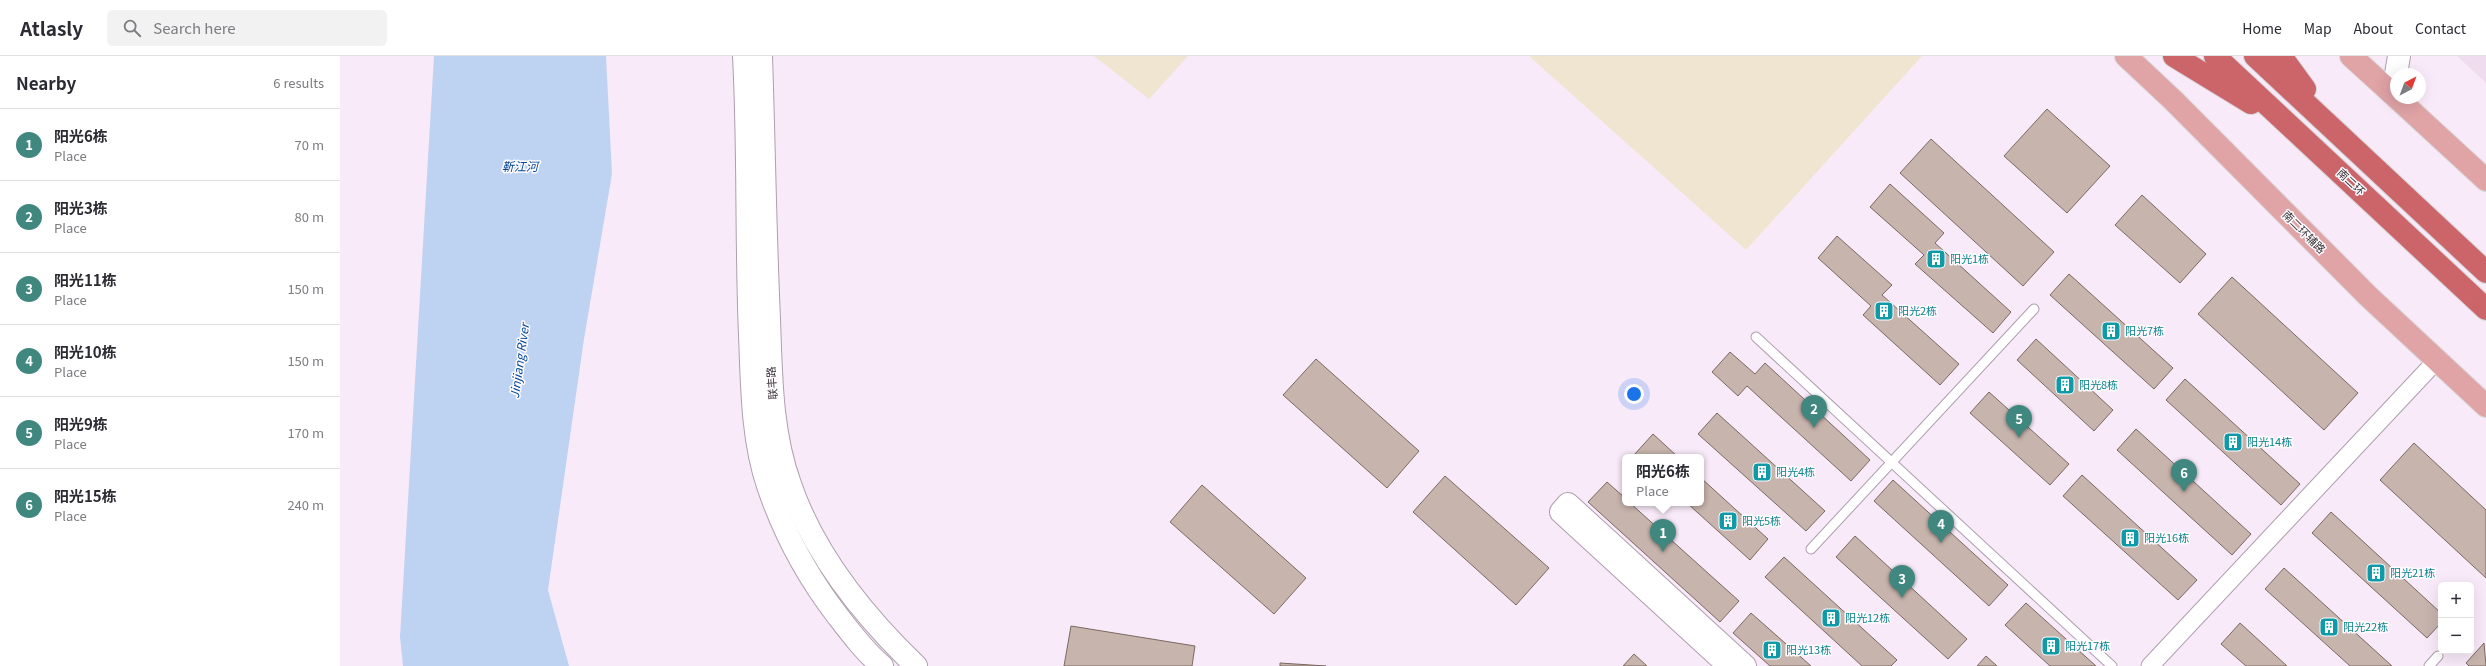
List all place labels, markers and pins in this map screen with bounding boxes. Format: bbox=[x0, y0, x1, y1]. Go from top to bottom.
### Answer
building icon: 阳光1栋 bbox=[1925, 248, 1947, 270]
place label: 阳光1栋 bbox=[1950, 250, 1989, 266]
building icon: 阳光2栋 bbox=[1873, 300, 1895, 322]
place label: 阳光2栋 bbox=[1898, 302, 1937, 318]
building icon: 阳光7栋 bbox=[2100, 320, 2122, 342]
place label: 阳光7栋 bbox=[2125, 322, 2164, 338]
building icon: 阳光8栋 bbox=[2054, 374, 2076, 396]
place label: 阳光8栋 bbox=[2079, 376, 2118, 392]
pin: 2 bbox=[1801, 395, 1827, 428]
pin: 5 bbox=[2006, 405, 2032, 438]
building icon: 阳光14栋 bbox=[2222, 431, 2244, 453]
place label: 阳光14栋 bbox=[2247, 433, 2292, 449]
pin: 6 bbox=[2171, 459, 2197, 492]
building icon: 阳光4栋 bbox=[1751, 461, 1773, 483]
place label: 阳光4栋 bbox=[1776, 463, 1815, 479]
building icon: 阳光5栋 bbox=[1717, 510, 1739, 532]
pin: 4 bbox=[1928, 510, 1954, 543]
place label: 阳光5栋 bbox=[1742, 512, 1781, 528]
pin: 1 bbox=[1650, 519, 1676, 552]
building icon: 阳光16栋 bbox=[2119, 527, 2141, 549]
place label: 阳光16栋 bbox=[2144, 529, 2189, 545]
building icon: 阳光21栋 bbox=[2365, 562, 2387, 584]
place label: 阳光21栋 bbox=[2390, 564, 2435, 580]
pin: 3 bbox=[1889, 565, 1915, 598]
building icon: 阳光12栋 bbox=[1820, 607, 1842, 629]
place label: 阳光12栋 bbox=[1845, 609, 1890, 625]
building icon: 阳光22栋 bbox=[2318, 616, 2340, 638]
place label: 阳光22栋 bbox=[2343, 618, 2388, 634]
building icon: 阳光17栋 bbox=[2040, 635, 2062, 657]
place label: 阳光17栋 bbox=[2065, 637, 2110, 653]
building icon: 阳光13栋 bbox=[1761, 639, 1783, 661]
place label: 阳光13栋 bbox=[1786, 641, 1831, 657]

